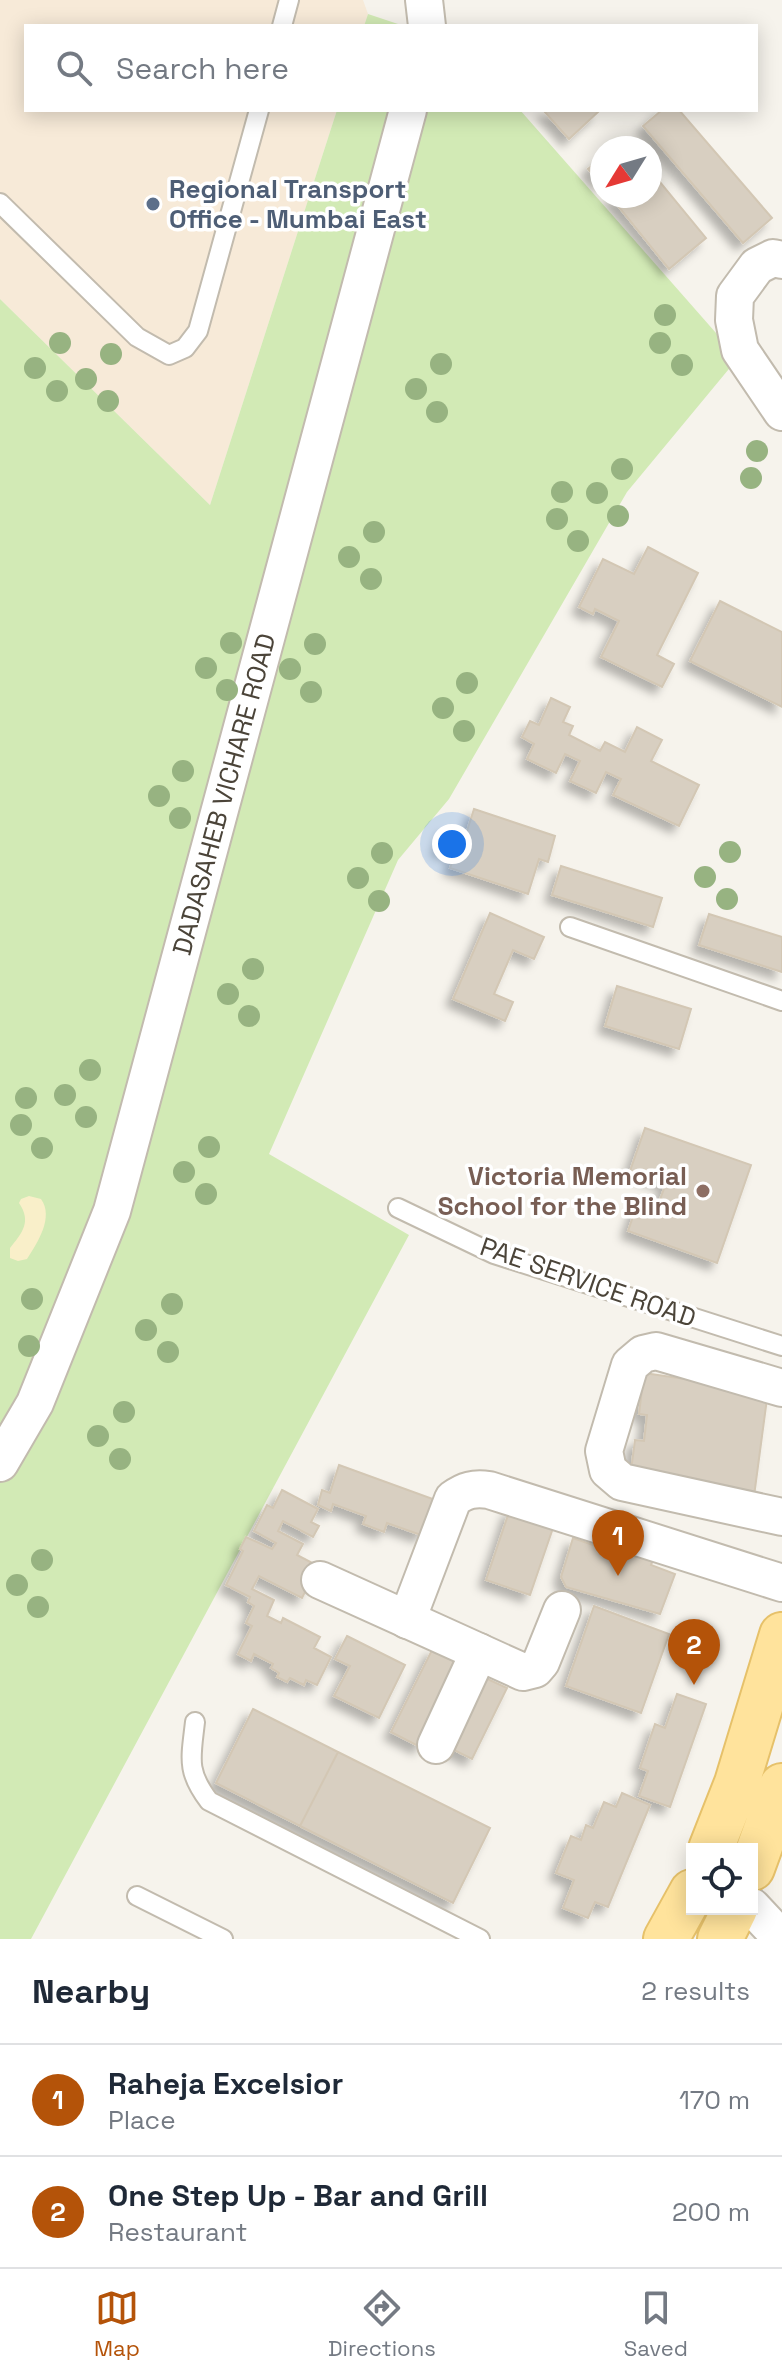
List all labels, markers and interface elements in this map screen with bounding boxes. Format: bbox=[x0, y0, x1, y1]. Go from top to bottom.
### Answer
search box bbox=[24, 24, 758, 112]
icon: search bbox=[52, 46, 96, 90]
text: Search here bbox=[116, 49, 289, 88]
north arrow bbox=[590, 136, 662, 208]
place label: Regional Transport Office - Mumbai East bbox=[169, 172, 427, 236]
marker: Regional Transport Office - Mumbai East bbox=[144, 195, 162, 213]
street label: DADASAHEB VICHARE ROAD bbox=[165, 630, 284, 959]
your location bbox=[432, 824, 472, 864]
place label: Victoria Memorial School for the Blind bbox=[438, 1159, 687, 1223]
marker: Victoria Memorial School for the Blind bbox=[694, 1182, 712, 1200]
street label: PAE SERVICE ROAD bbox=[476, 1229, 700, 1335]
pin: 1 bbox=[592, 1510, 644, 1576]
pin: 2 bbox=[668, 1619, 720, 1685]
map controls bbox=[686, 1843, 758, 1915]
button: locate bbox=[686, 1843, 758, 1915]
text: Nearby bbox=[32, 1970, 150, 2013]
text: 2 results bbox=[641, 1974, 750, 2008]
text: Raheja Excelsior bbox=[108, 2064, 343, 2103]
text: 1 bbox=[52, 2083, 64, 2117]
text: 170 m bbox=[679, 2083, 750, 2117]
text: Place bbox=[108, 2103, 176, 2137]
text: One Step Up - Bar and Grill bbox=[108, 2176, 488, 2215]
text: 2 bbox=[50, 2195, 66, 2229]
text: 200 m bbox=[672, 2195, 750, 2229]
text: Restaurant bbox=[108, 2215, 247, 2249]
tab: Map bbox=[94, 2286, 140, 2362]
tab: Directions bbox=[328, 2286, 436, 2362]
tab: Saved bbox=[624, 2286, 688, 2362]

